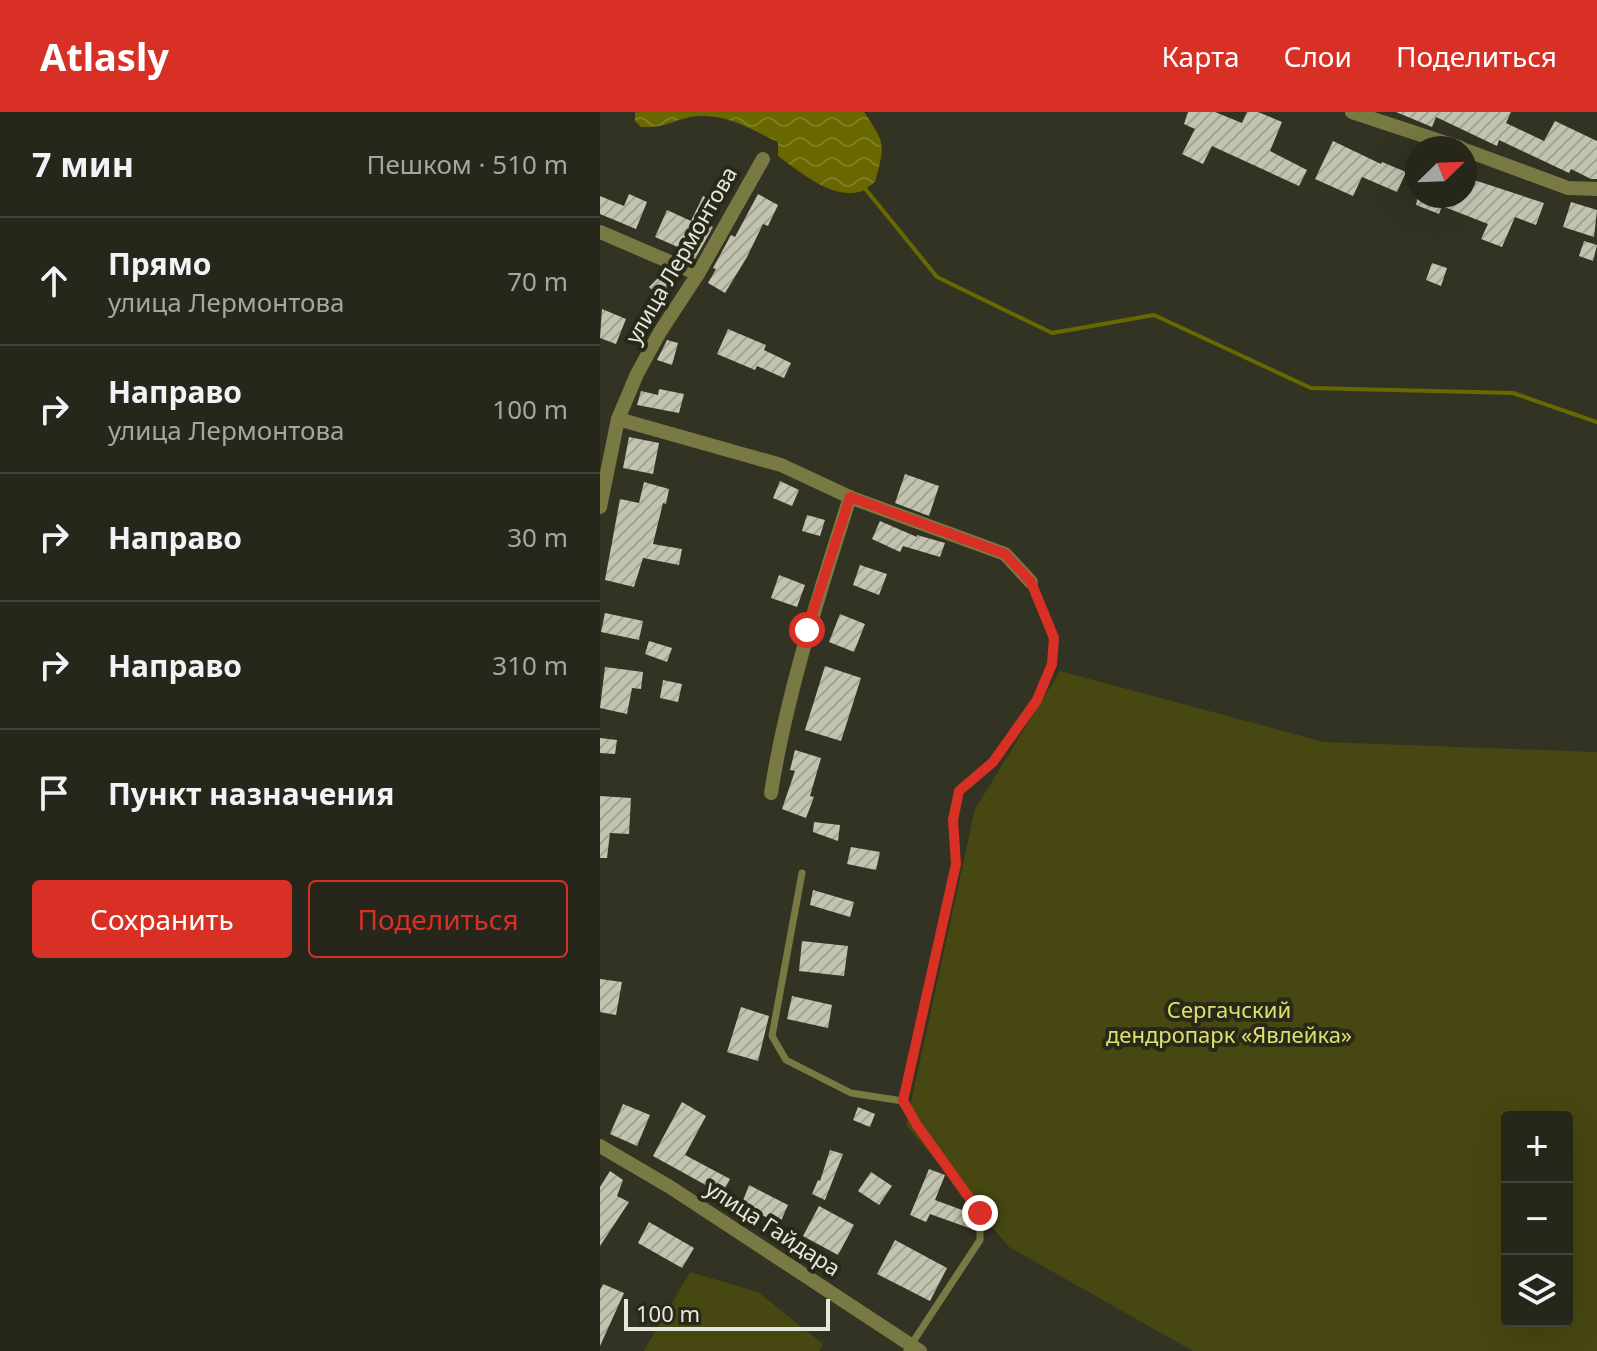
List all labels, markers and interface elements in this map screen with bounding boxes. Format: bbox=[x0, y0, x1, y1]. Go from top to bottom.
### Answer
text: Atlasly bbox=[40, 30, 169, 82]
text: Карта bbox=[1161, 37, 1240, 75]
text: Слои bbox=[1284, 37, 1352, 75]
text: Поделиться bbox=[1396, 37, 1557, 75]
north arrow bbox=[1405, 136, 1477, 208]
text: 7 мин bbox=[32, 141, 134, 187]
text: Пешком · 510 m bbox=[366, 146, 568, 182]
street label: улица Лермонтова bbox=[617, 160, 743, 349]
text: Прямо bbox=[108, 243, 212, 284]
icon: ahead bbox=[32, 259, 76, 303]
text: 70 m bbox=[507, 263, 568, 299]
text: улица Лермонтова bbox=[108, 284, 345, 320]
text: Направо bbox=[108, 371, 242, 412]
icon: right bbox=[32, 387, 76, 431]
text: 100 m bbox=[492, 391, 568, 427]
text: улица Лермонтова bbox=[108, 412, 345, 448]
icon: right bbox=[32, 515, 76, 559]
text: Направо bbox=[108, 517, 242, 558]
text: 30 m bbox=[507, 519, 568, 555]
route start bbox=[789, 612, 825, 648]
icon: right bbox=[32, 643, 76, 687]
text: Направо bbox=[108, 645, 242, 686]
text: 310 m bbox=[492, 647, 568, 683]
icon: arrive bbox=[32, 771, 76, 815]
text: Пункт назначения bbox=[108, 773, 394, 814]
button: Сохранить bbox=[32, 880, 292, 958]
button: Поделиться bbox=[308, 880, 568, 958]
park label: Сергачский дендропарк «Явлейка» bbox=[1106, 994, 1352, 1049]
map controls bbox=[1501, 1111, 1573, 1327]
button: + bbox=[1501, 1111, 1573, 1183]
street label: улица Гайдара bbox=[700, 1172, 847, 1282]
button: − bbox=[1501, 1183, 1573, 1255]
route end bbox=[962, 1195, 998, 1231]
button: layers bbox=[1501, 1255, 1573, 1327]
scale bar bbox=[624, 1295, 830, 1331]
text: 100 m bbox=[636, 1298, 700, 1328]

